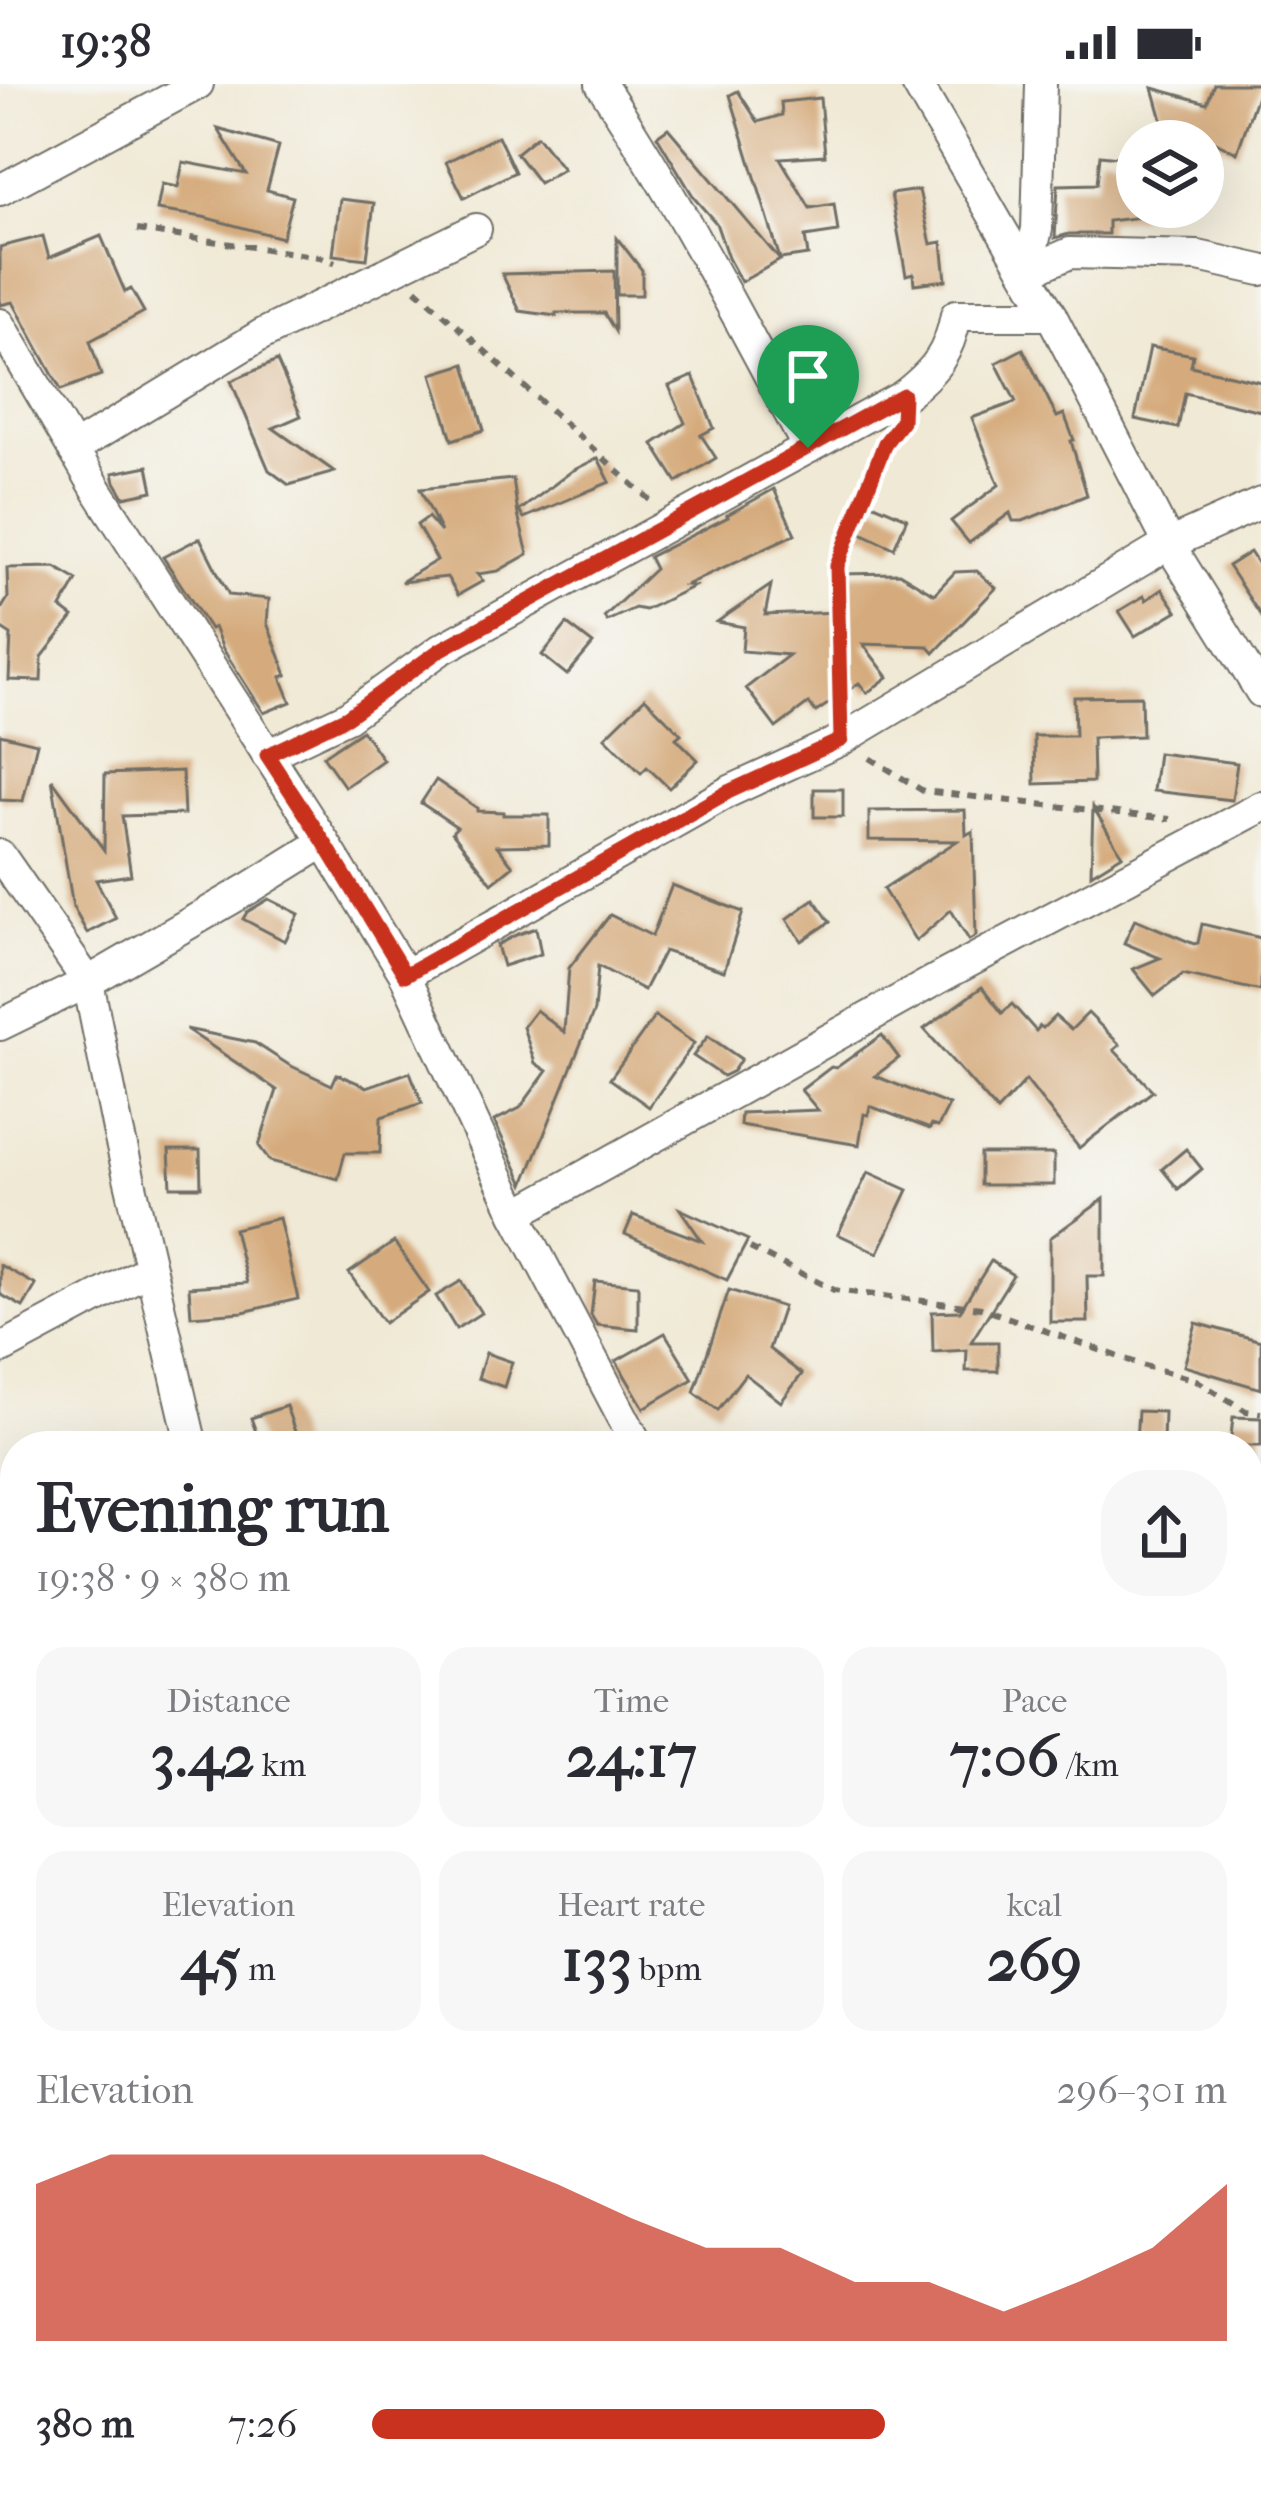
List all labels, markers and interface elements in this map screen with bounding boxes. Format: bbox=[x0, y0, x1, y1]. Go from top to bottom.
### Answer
text: 19:38 bbox=[60, 16, 152, 69]
map controls bbox=[1116, 120, 1224, 228]
button: layers bbox=[1116, 120, 1224, 228]
pin bbox=[757, 325, 859, 448]
icon: arrive bbox=[775, 343, 841, 409]
button: share bbox=[1101, 1470, 1227, 1596]
text: Evening run bbox=[36, 1471, 389, 1548]
text: 19:38 · 9 × 380 m bbox=[36, 1555, 290, 1601]
text: Distance bbox=[166, 1682, 291, 1721]
text: Time bbox=[594, 1682, 669, 1721]
text: Pace bbox=[1002, 1682, 1067, 1721]
text: 3.42 bbox=[151, 1721, 255, 1792]
text: 24:17 bbox=[566, 1721, 697, 1792]
text: 7:06 bbox=[950, 1721, 1059, 1792]
text: km bbox=[255, 1746, 306, 1785]
text: /km bbox=[1059, 1746, 1119, 1785]
text: Elevation bbox=[162, 1886, 295, 1925]
text: Heart rate bbox=[558, 1886, 705, 1925]
text: kcal bbox=[1007, 1886, 1062, 1925]
text: 45 bbox=[181, 1925, 241, 1996]
text: 133 bbox=[561, 1925, 632, 1996]
text: 269 bbox=[987, 1925, 1082, 1996]
text: m bbox=[241, 1950, 276, 1989]
text: bpm bbox=[632, 1950, 702, 1989]
text: Elevation bbox=[36, 2067, 194, 2113]
text: 296–301 m bbox=[1056, 2067, 1227, 2113]
text: 380 m bbox=[36, 2401, 134, 2447]
text: 7:26 bbox=[228, 2401, 297, 2447]

